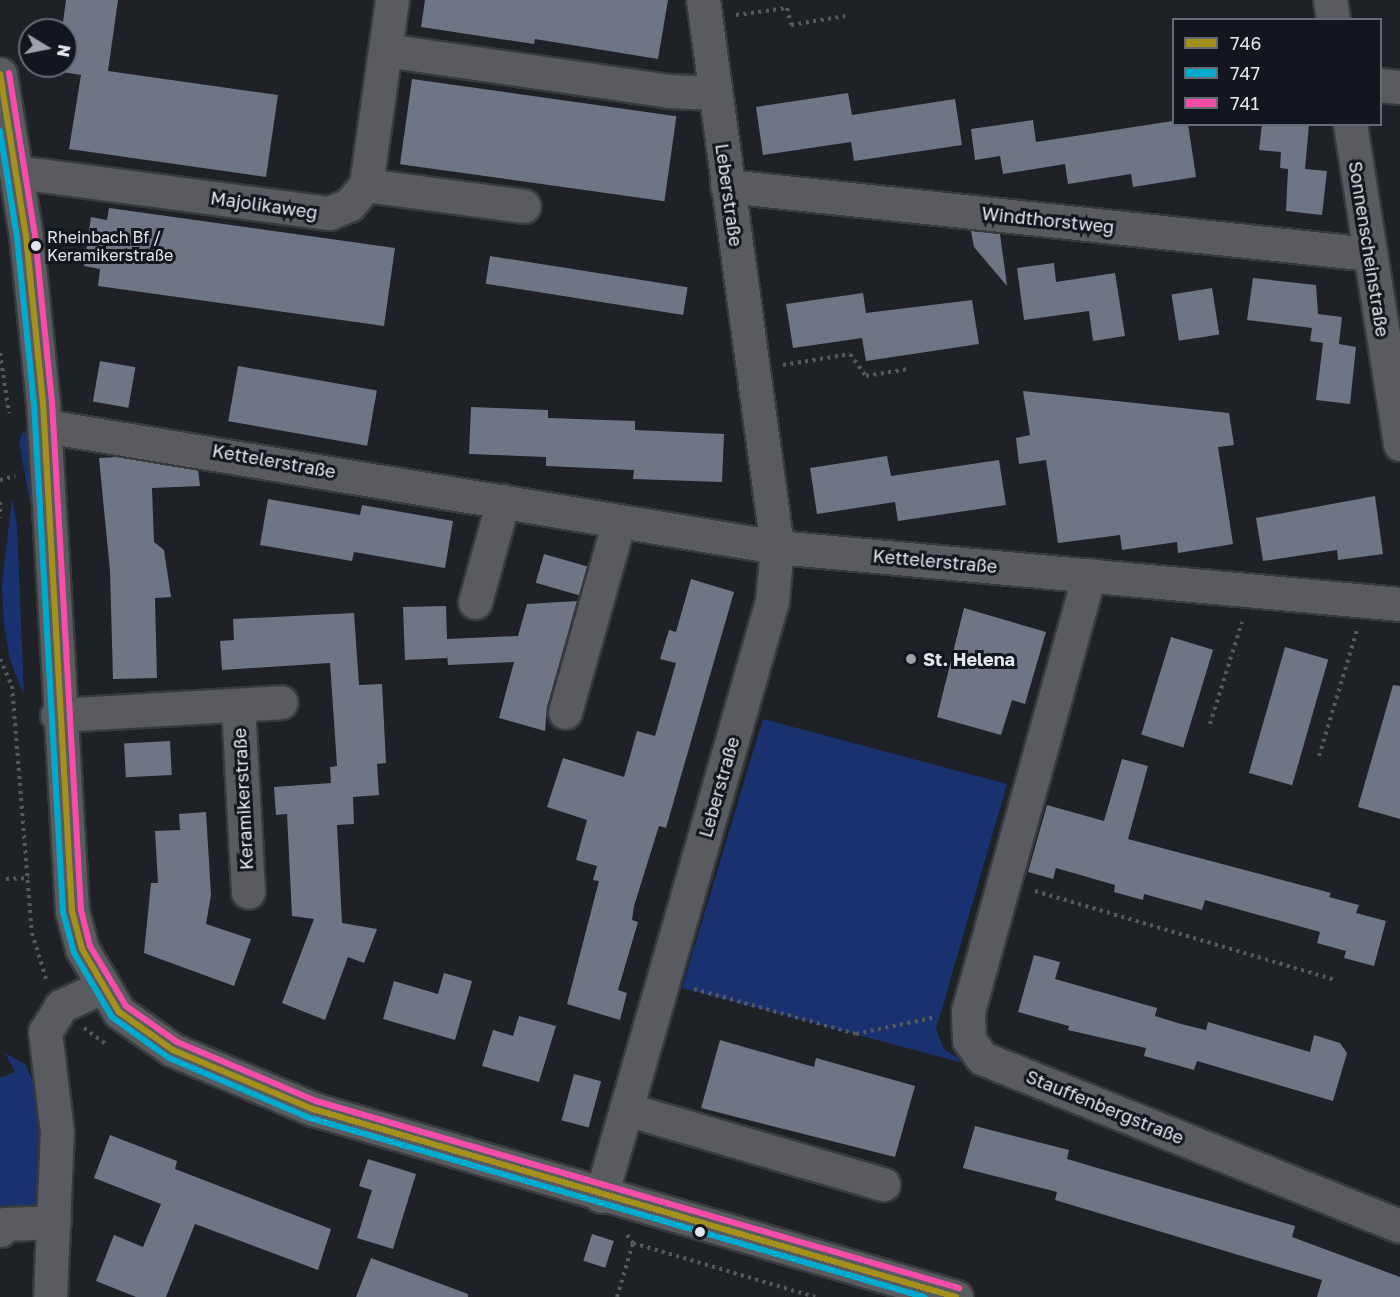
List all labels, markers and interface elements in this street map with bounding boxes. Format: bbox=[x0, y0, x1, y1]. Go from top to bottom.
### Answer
north arrow bbox=[18, 18, 78, 78]
legend bbox=[1172, 18, 1382, 126]
text: 746 bbox=[1230, 32, 1261, 54]
text: N bbox=[53, 43, 75, 59]
text: 747 bbox=[1230, 62, 1260, 84]
text: 741 bbox=[1230, 92, 1259, 114]
street label: Leberstraße bbox=[711, 142, 747, 248]
street label: Sonnenscheinstraße bbox=[1344, 160, 1394, 338]
street label: Majolikaweg bbox=[209, 187, 319, 223]
street label: Windthorstweg bbox=[981, 202, 1115, 238]
place label: Rheinbach Bf / Keramikerstraße bbox=[47, 227, 173, 265]
marker: Rheinbach Bf / Keramikerstraße bbox=[30, 240, 42, 252]
street label: Kettelerstraße bbox=[211, 440, 337, 482]
street label: Kettelerstraße bbox=[872, 545, 998, 577]
place label: St. Helena bbox=[923, 648, 1015, 670]
marker: St. Helena bbox=[904, 652, 918, 666]
street label: Keramikerstraße bbox=[228, 727, 258, 871]
street label: Leberstraße bbox=[694, 734, 744, 840]
street label: Stauffenbergstraße bbox=[1023, 1065, 1187, 1149]
unlabelled marker bbox=[694, 1226, 706, 1238]

